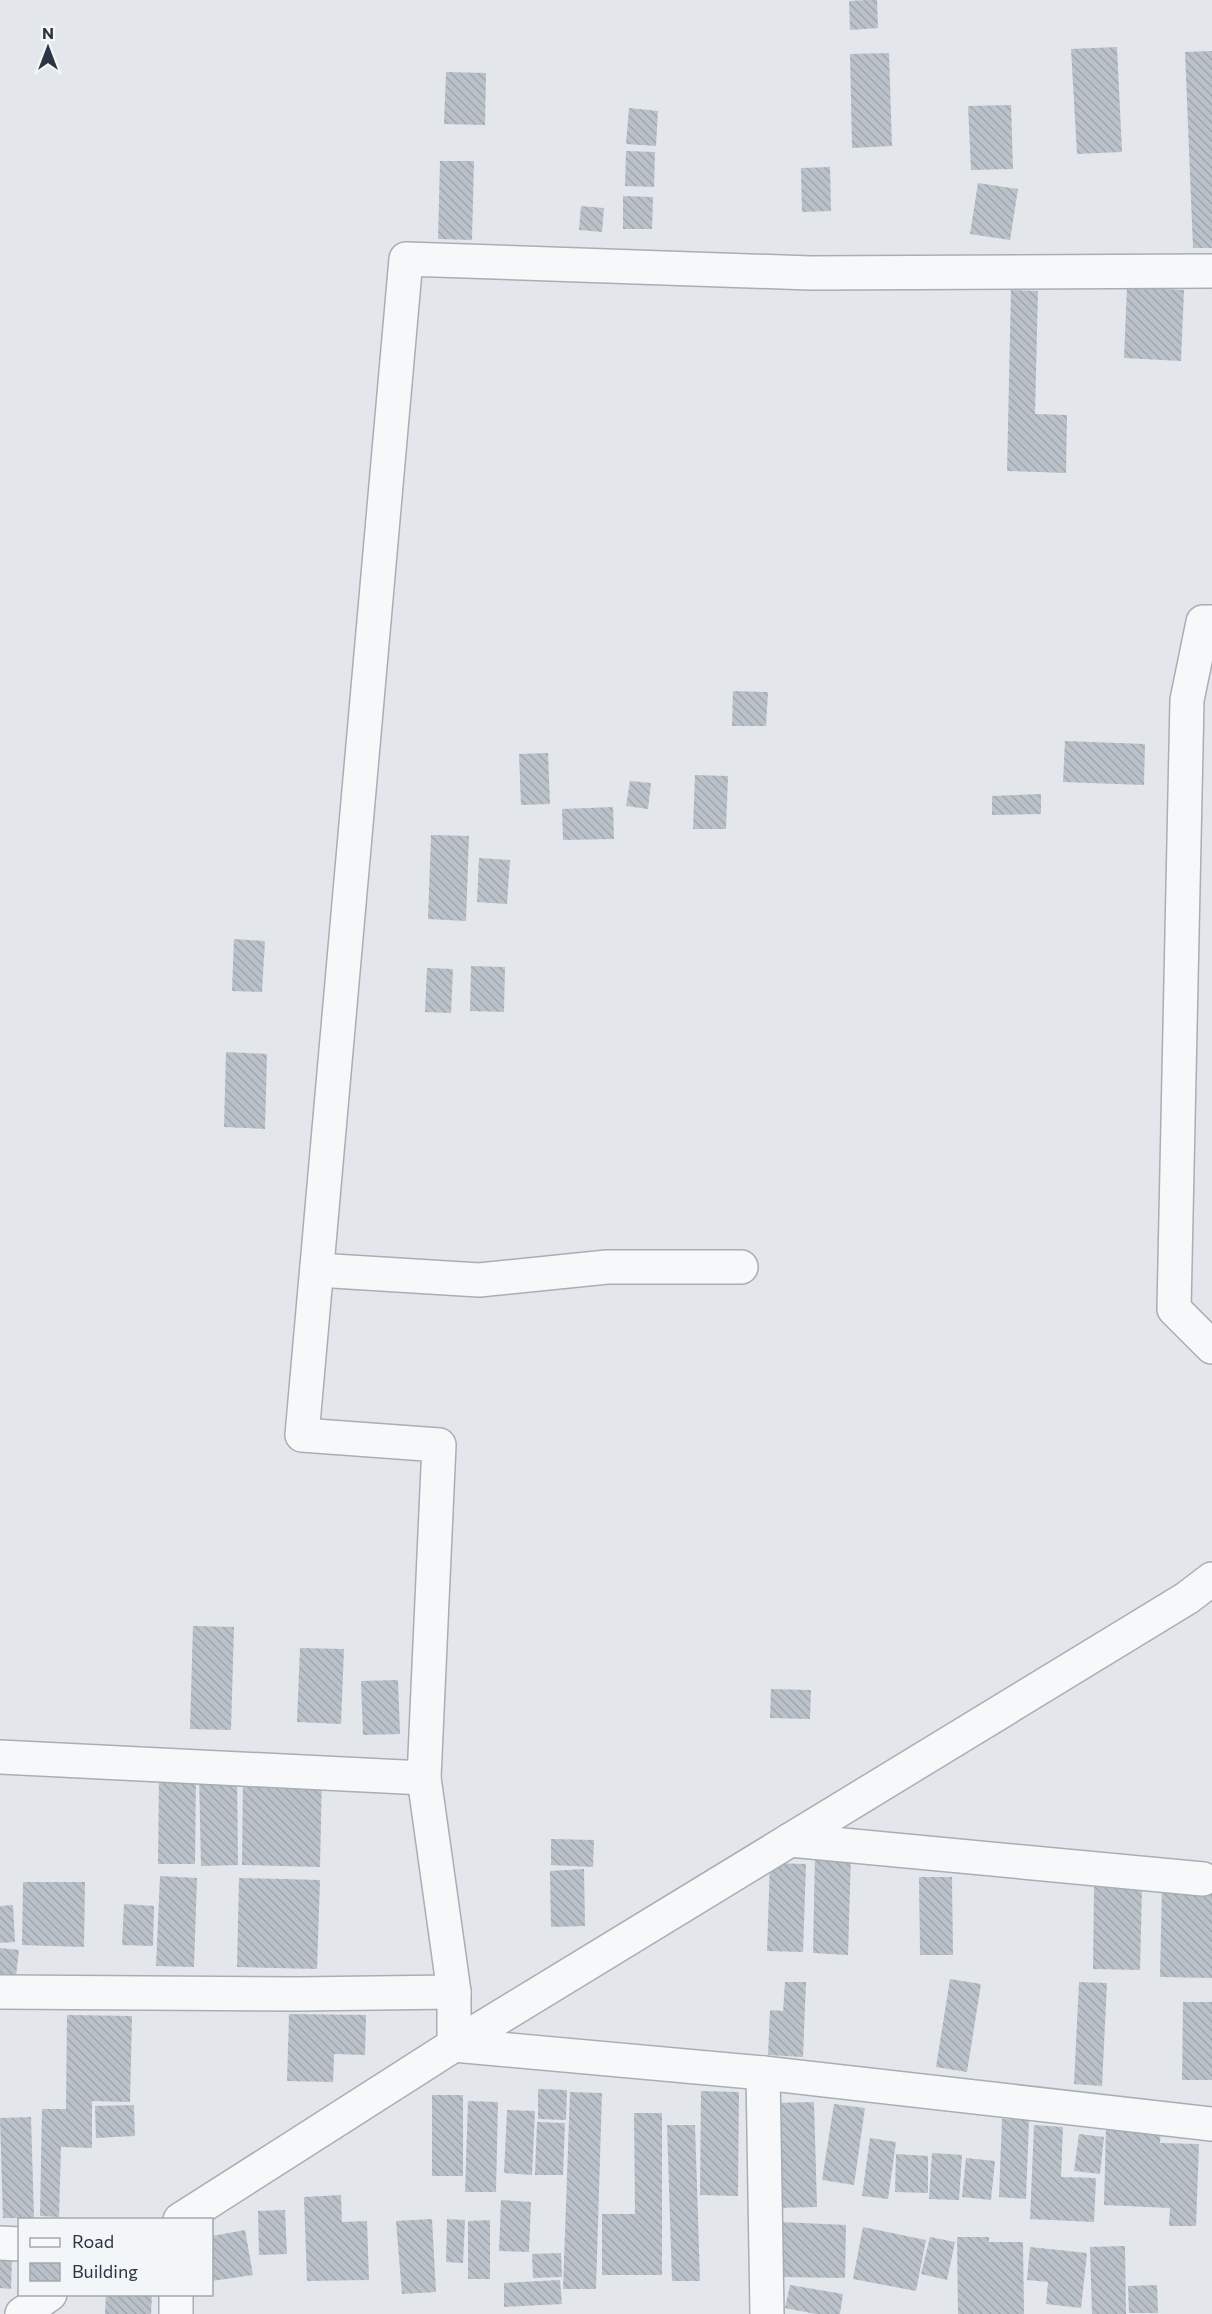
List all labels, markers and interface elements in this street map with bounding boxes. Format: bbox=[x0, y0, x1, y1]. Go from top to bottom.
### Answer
north arrow bbox=[18, 18, 78, 78]
text: N bbox=[42, 23, 54, 42]
legend bbox=[18, 2218, 213, 2296]
text: Road bbox=[72, 2230, 114, 2252]
text: Building bbox=[72, 2260, 138, 2282]

